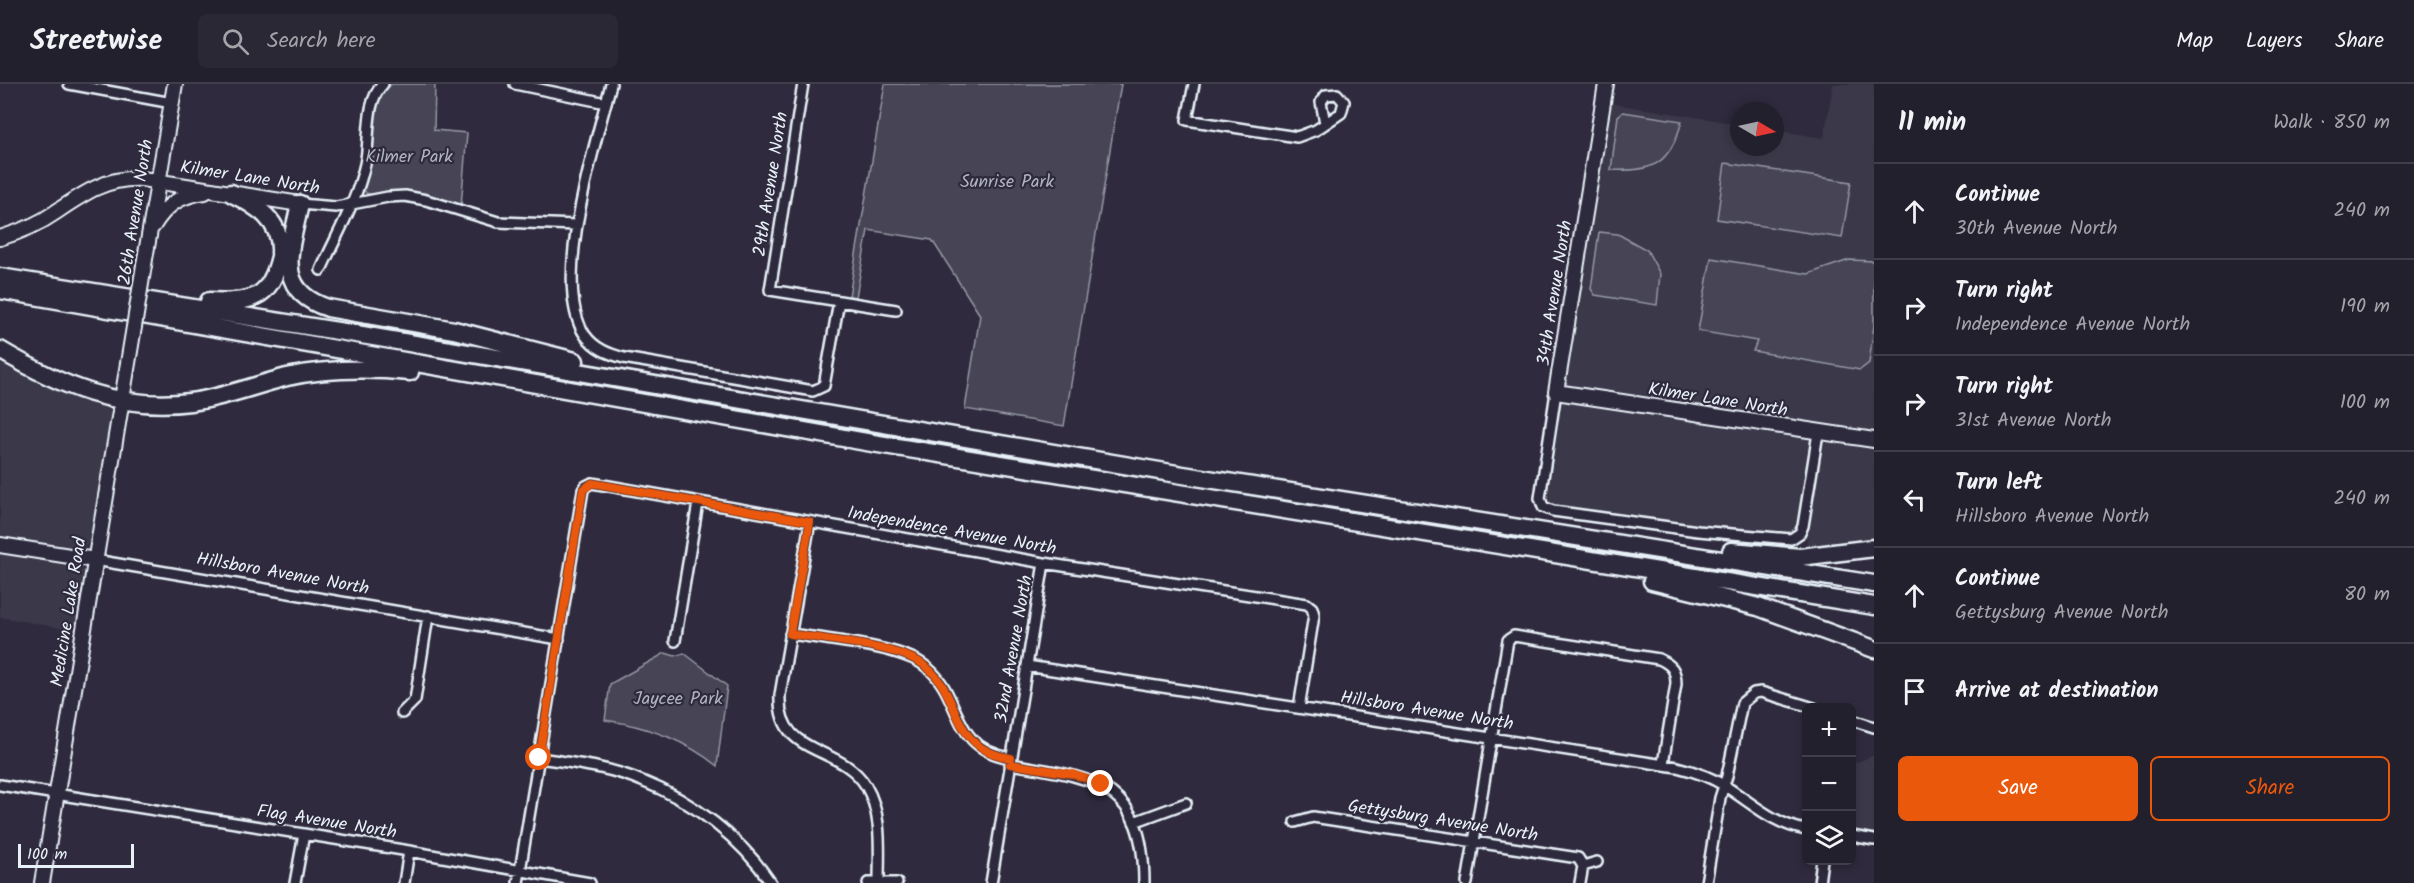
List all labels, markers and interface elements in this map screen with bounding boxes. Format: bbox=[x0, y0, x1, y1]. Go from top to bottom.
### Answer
search box bbox=[198, 14, 618, 68]
text: Streetwise bbox=[30, 19, 162, 64]
text: Search here bbox=[267, 24, 376, 59]
icon: search bbox=[219, 25, 252, 58]
text: Map bbox=[2176, 25, 2213, 58]
text: Layers bbox=[2246, 25, 2302, 58]
text: Share bbox=[2335, 25, 2384, 58]
north arrow bbox=[1730, 102, 1784, 156]
text: 11 min bbox=[1898, 102, 1966, 144]
text: Walk · 850 m bbox=[2273, 107, 2390, 139]
street label: 29th Avenue North bbox=[746, 110, 797, 259]
street label: 26th Avenue North bbox=[111, 137, 162, 287]
park label: Kilmer Park bbox=[365, 143, 453, 172]
street label: Kilmer Lane North bbox=[178, 153, 322, 204]
park label: Sunrise Park bbox=[960, 168, 1054, 197]
text: Continue bbox=[1955, 178, 2040, 213]
icon: ahead bbox=[1898, 195, 1931, 228]
text: 240 m bbox=[2333, 195, 2390, 227]
text: 30th Avenue North bbox=[1955, 213, 2117, 245]
street label: 34th Avenue North bbox=[1530, 218, 1581, 368]
text: Turn right bbox=[1955, 274, 2053, 309]
icon: right bbox=[1898, 291, 1931, 324]
text: 190 m bbox=[2340, 291, 2390, 323]
text: Independence Avenue North bbox=[1955, 309, 2190, 341]
text: Turn right bbox=[1955, 370, 2053, 405]
street label: Kilmer Lane North bbox=[1646, 375, 1790, 426]
icon: right bbox=[1898, 387, 1931, 420]
text: 100 m bbox=[2340, 387, 2390, 419]
text: 31st Avenue North bbox=[1955, 405, 2112, 437]
text: Turn left bbox=[1955, 466, 2042, 501]
icon: left bbox=[1898, 483, 1931, 516]
text: 240 m bbox=[2333, 483, 2390, 515]
street label: Independence Avenue North bbox=[845, 499, 1058, 564]
text: Hillsboro Avenue North bbox=[1955, 501, 2149, 533]
street label: Medicine Lake Road bbox=[43, 534, 96, 689]
street label: Hillsboro Avenue North bbox=[194, 545, 371, 604]
text: Continue bbox=[1955, 562, 2040, 597]
street label: 32nd Avenue North bbox=[987, 573, 1042, 725]
icon: ahead bbox=[1898, 579, 1931, 612]
text: 80 m bbox=[2344, 579, 2390, 611]
text: Gettysburg Avenue North bbox=[1955, 597, 2168, 629]
text: Arrive at destination bbox=[1955, 674, 2158, 709]
icon: arrive bbox=[1898, 675, 1931, 708]
street label: Hillsboro Avenue North bbox=[1338, 683, 1515, 739]
park label: Jaycee Park bbox=[633, 685, 723, 714]
map controls bbox=[1802, 703, 1856, 865]
button: + bbox=[1802, 703, 1856, 757]
route start bbox=[525, 744, 551, 770]
button: Save bbox=[1898, 756, 2138, 821]
button: Share bbox=[2150, 756, 2390, 821]
button: − bbox=[1802, 757, 1856, 811]
route end bbox=[1087, 770, 1113, 796]
street label: Gettysburg Avenue North bbox=[1346, 792, 1540, 851]
street label: Flag Avenue North bbox=[255, 797, 399, 848]
button: layers bbox=[1802, 811, 1856, 865]
scale bar bbox=[18, 841, 134, 868]
text: 100 m bbox=[27, 842, 67, 867]

